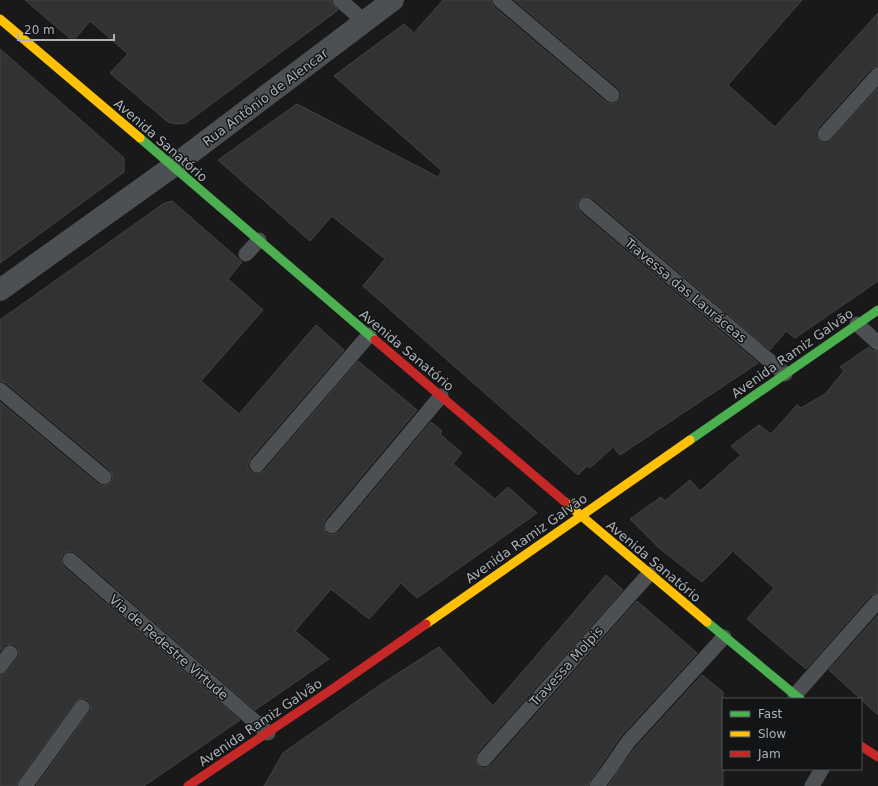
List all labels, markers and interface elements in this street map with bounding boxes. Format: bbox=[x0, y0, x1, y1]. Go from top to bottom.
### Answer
scale bar bbox=[18, 16, 114, 42]
text: 20 m bbox=[24, 23, 55, 37]
street label: Rua Antônio de Alencar bbox=[200, 45, 331, 149]
street label: Avenida Sanatório bbox=[111, 96, 210, 185]
street label: Travessa das Lauráceas bbox=[621, 234, 750, 346]
street label: Avenida Ramiz Galvão bbox=[729, 306, 856, 401]
street label: Avenida Sanatório bbox=[356, 307, 457, 394]
street label: Avenida Ramiz Galvão bbox=[463, 491, 590, 586]
street label: Avenida Sanatório bbox=[603, 518, 704, 605]
street label: Via de Pedestre Virtude bbox=[106, 592, 231, 703]
street label: Travessa Molpis bbox=[526, 623, 606, 710]
street label: Avenida Ramiz Galvão bbox=[196, 676, 325, 769]
legend bbox=[722, 698, 862, 770]
text: Fast bbox=[758, 707, 782, 721]
text: Slow bbox=[758, 727, 786, 741]
text: Jam bbox=[757, 747, 781, 761]

